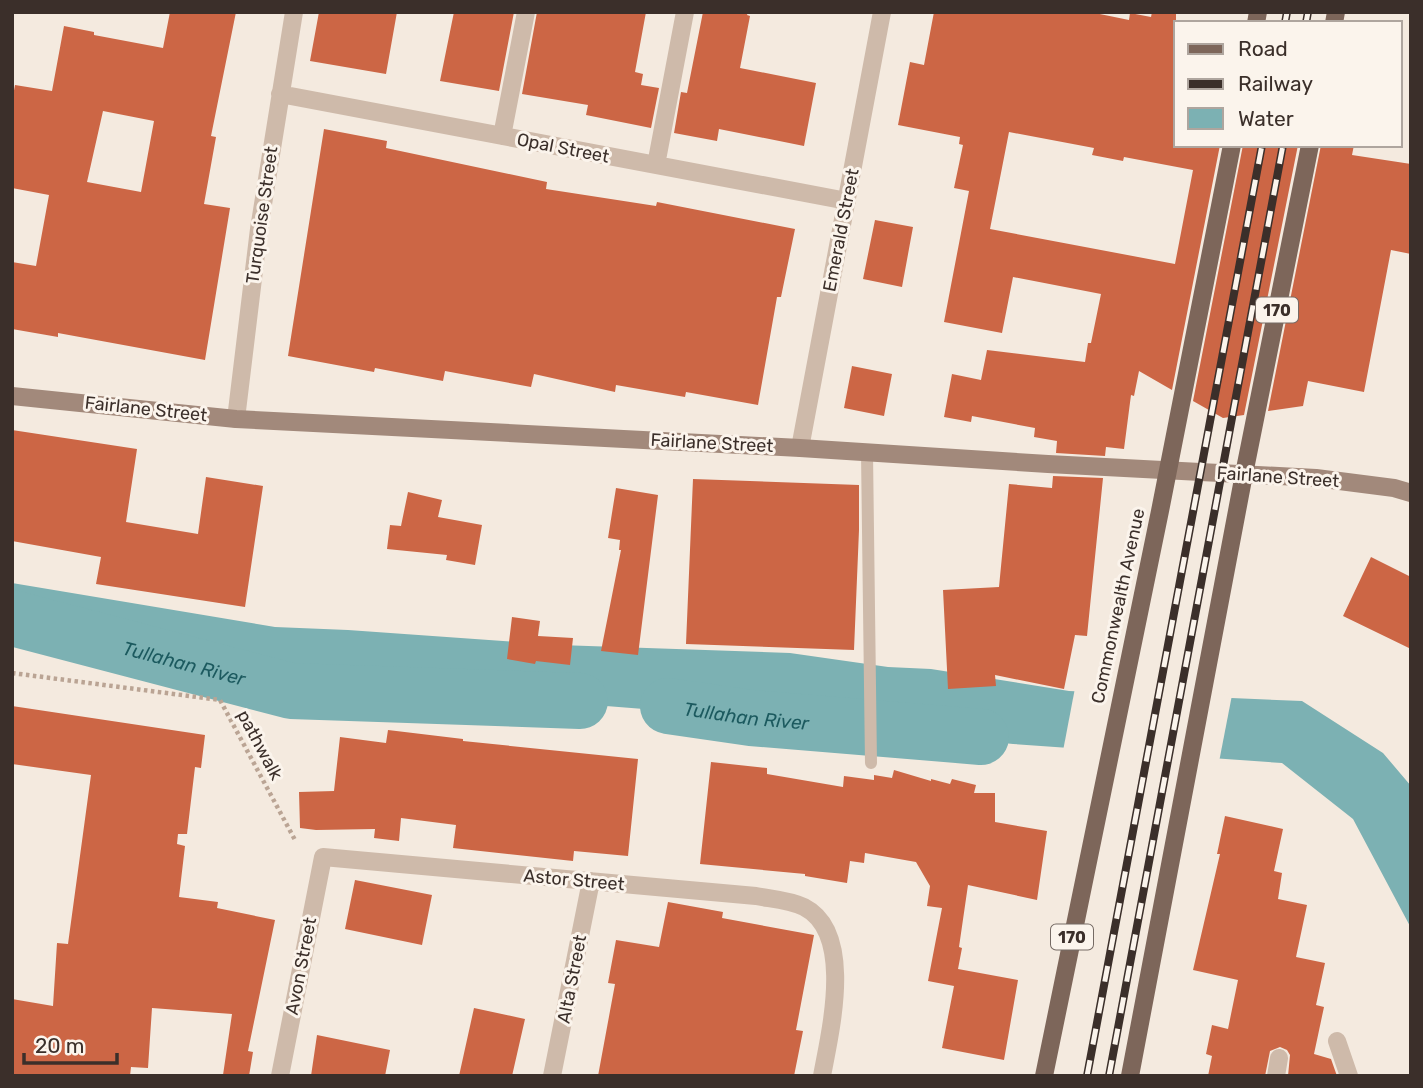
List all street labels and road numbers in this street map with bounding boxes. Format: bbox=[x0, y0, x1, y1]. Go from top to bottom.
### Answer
street label: Opal Street bbox=[515, 128, 611, 168]
street label: Turquoise Street bbox=[241, 145, 283, 285]
street label: Emerald Street bbox=[818, 166, 864, 294]
road number: 170 bbox=[1256, 298, 1298, 322]
street label: Fairlane Street bbox=[84, 392, 208, 426]
street label: Fairlane Street bbox=[650, 429, 774, 457]
street label: Fairlane Street bbox=[1216, 462, 1340, 492]
street label: Commonwealth Avenue bbox=[1087, 506, 1149, 706]
street label: pathwalk bbox=[232, 706, 288, 784]
street label: Astor Street bbox=[522, 865, 626, 895]
street label: Avon Street bbox=[281, 915, 321, 1017]
road number: 170 bbox=[1051, 925, 1093, 950]
street label: Alta Street bbox=[553, 933, 591, 1025]

